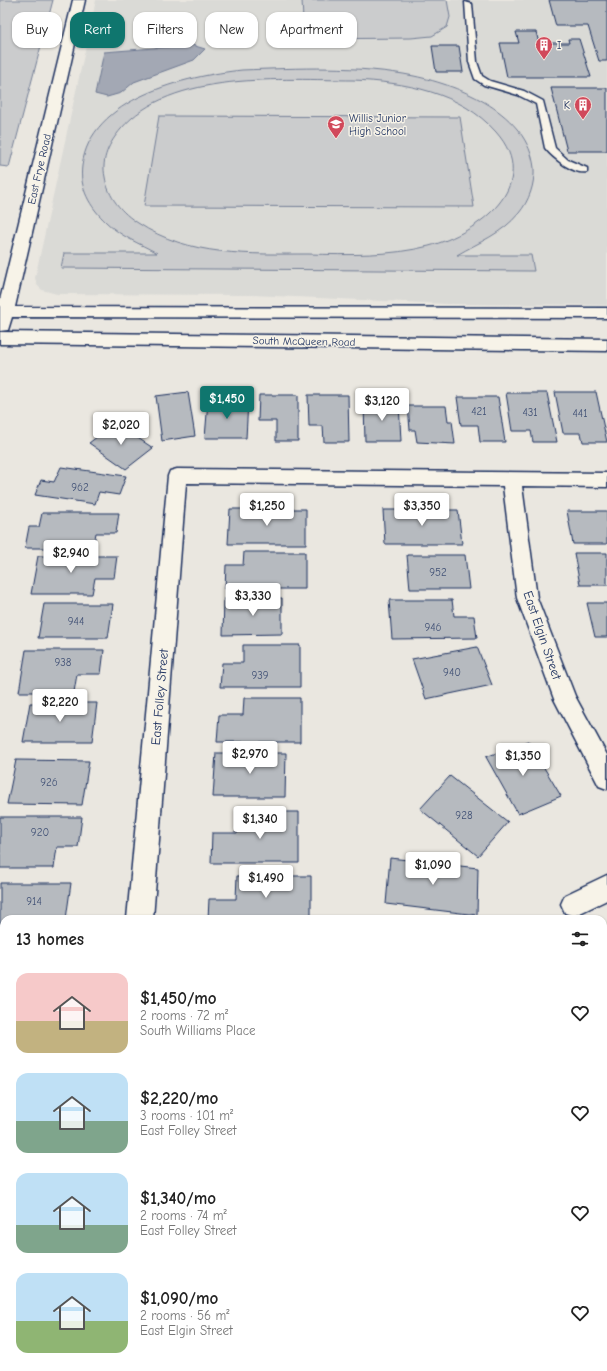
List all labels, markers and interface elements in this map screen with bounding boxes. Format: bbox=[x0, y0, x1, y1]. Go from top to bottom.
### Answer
chip: Buy bbox=[12, 12, 62, 48]
chip: Rent bbox=[70, 12, 125, 48]
chip: Filters bbox=[133, 12, 197, 48]
chip: New bbox=[205, 12, 258, 48]
chip: Apartment bbox=[266, 12, 357, 48]
building icon: I bbox=[534, 35, 554, 60]
place label: I bbox=[557, 39, 561, 52]
building icon: K bbox=[573, 95, 593, 120]
place label: K bbox=[564, 99, 570, 112]
place label: Willis Junior High School bbox=[349, 112, 407, 138]
school or university icon: Willis Junior High School bbox=[326, 114, 346, 139]
street label: East Frye Road bbox=[25, 132, 54, 206]
street label: South McQueen Road bbox=[253, 334, 356, 349]
pin: $1,450 bbox=[194, 386, 260, 420]
pin: $3,120 bbox=[349, 388, 415, 422]
text: $1,450 bbox=[209, 391, 245, 406]
text: $3,120 bbox=[364, 393, 400, 408]
house number: 421 bbox=[471, 405, 487, 418]
house number: 431 bbox=[522, 406, 538, 419]
house number: 441 bbox=[572, 407, 588, 420]
pin: $2,020 bbox=[88, 412, 154, 446]
text: $2,020 bbox=[102, 417, 140, 432]
house number: 962 bbox=[71, 481, 89, 494]
pin: $1,250 bbox=[234, 493, 300, 527]
pin: $3,350 bbox=[389, 493, 455, 527]
text: $1,250 bbox=[249, 498, 285, 513]
text: $3,350 bbox=[403, 498, 441, 513]
pin: $2,940 bbox=[38, 540, 104, 574]
text: $2,940 bbox=[52, 545, 90, 560]
house number: 952 bbox=[429, 566, 447, 579]
pin: $3,330 bbox=[220, 583, 286, 617]
text: $3,330 bbox=[235, 588, 271, 603]
street label: East Elgin Street bbox=[520, 589, 565, 683]
house number: 944 bbox=[68, 615, 84, 628]
house number: 946 bbox=[424, 621, 442, 634]
street label: East Folley Street bbox=[148, 647, 171, 746]
house number: 938 bbox=[54, 656, 72, 669]
house number: 940 bbox=[443, 666, 461, 679]
house number: 939 bbox=[251, 669, 269, 682]
pin: $2,220 bbox=[27, 689, 93, 723]
text: $2,220 bbox=[41, 694, 79, 709]
pin: $2,970 bbox=[217, 741, 283, 775]
pin: $1,350 bbox=[490, 743, 556, 777]
text: $2,970 bbox=[232, 746, 268, 761]
text: $1,350 bbox=[505, 748, 541, 763]
house number: 926 bbox=[40, 776, 58, 789]
pin: $1,340 bbox=[227, 806, 293, 840]
house number: 928 bbox=[455, 809, 473, 822]
text: $1,340 bbox=[242, 811, 278, 826]
house number: 920 bbox=[31, 826, 49, 839]
pin: $1,090 bbox=[400, 852, 466, 886]
text: $1,090 bbox=[414, 857, 452, 872]
pin: $1,490 bbox=[233, 865, 299, 899]
text: $1,490 bbox=[248, 870, 284, 885]
house number: 914 bbox=[26, 895, 42, 908]
icon: filters bbox=[569, 928, 591, 950]
text: 13 homes bbox=[16, 930, 84, 949]
icon: home bbox=[48, 989, 96, 1037]
text: $1,450/mo bbox=[140, 989, 217, 1008]
icon: heart bbox=[569, 1002, 591, 1024]
text: 2 rooms · 72 m² bbox=[140, 1008, 228, 1023]
text: South Williams Place bbox=[140, 1023, 255, 1038]
icon: home bbox=[48, 1089, 96, 1137]
text: $2,220/mo bbox=[140, 1089, 218, 1108]
icon: heart bbox=[569, 1102, 591, 1124]
text: 3 rooms · 101 m² bbox=[140, 1108, 233, 1123]
text: East Folley Street bbox=[140, 1123, 237, 1138]
icon: home bbox=[48, 1189, 96, 1237]
text: $1,340/mo bbox=[140, 1189, 216, 1208]
icon: heart bbox=[569, 1202, 591, 1224]
text: 2 rooms · 74 m² bbox=[140, 1208, 227, 1223]
text: East Folley Street bbox=[140, 1223, 237, 1238]
icon: home bbox=[48, 1289, 96, 1337]
text: $1,090/mo bbox=[140, 1289, 218, 1308]
icon: heart bbox=[569, 1302, 591, 1324]
text: 2 rooms · 56 m² bbox=[140, 1308, 229, 1323]
text: East Elgin Street bbox=[140, 1323, 233, 1338]

